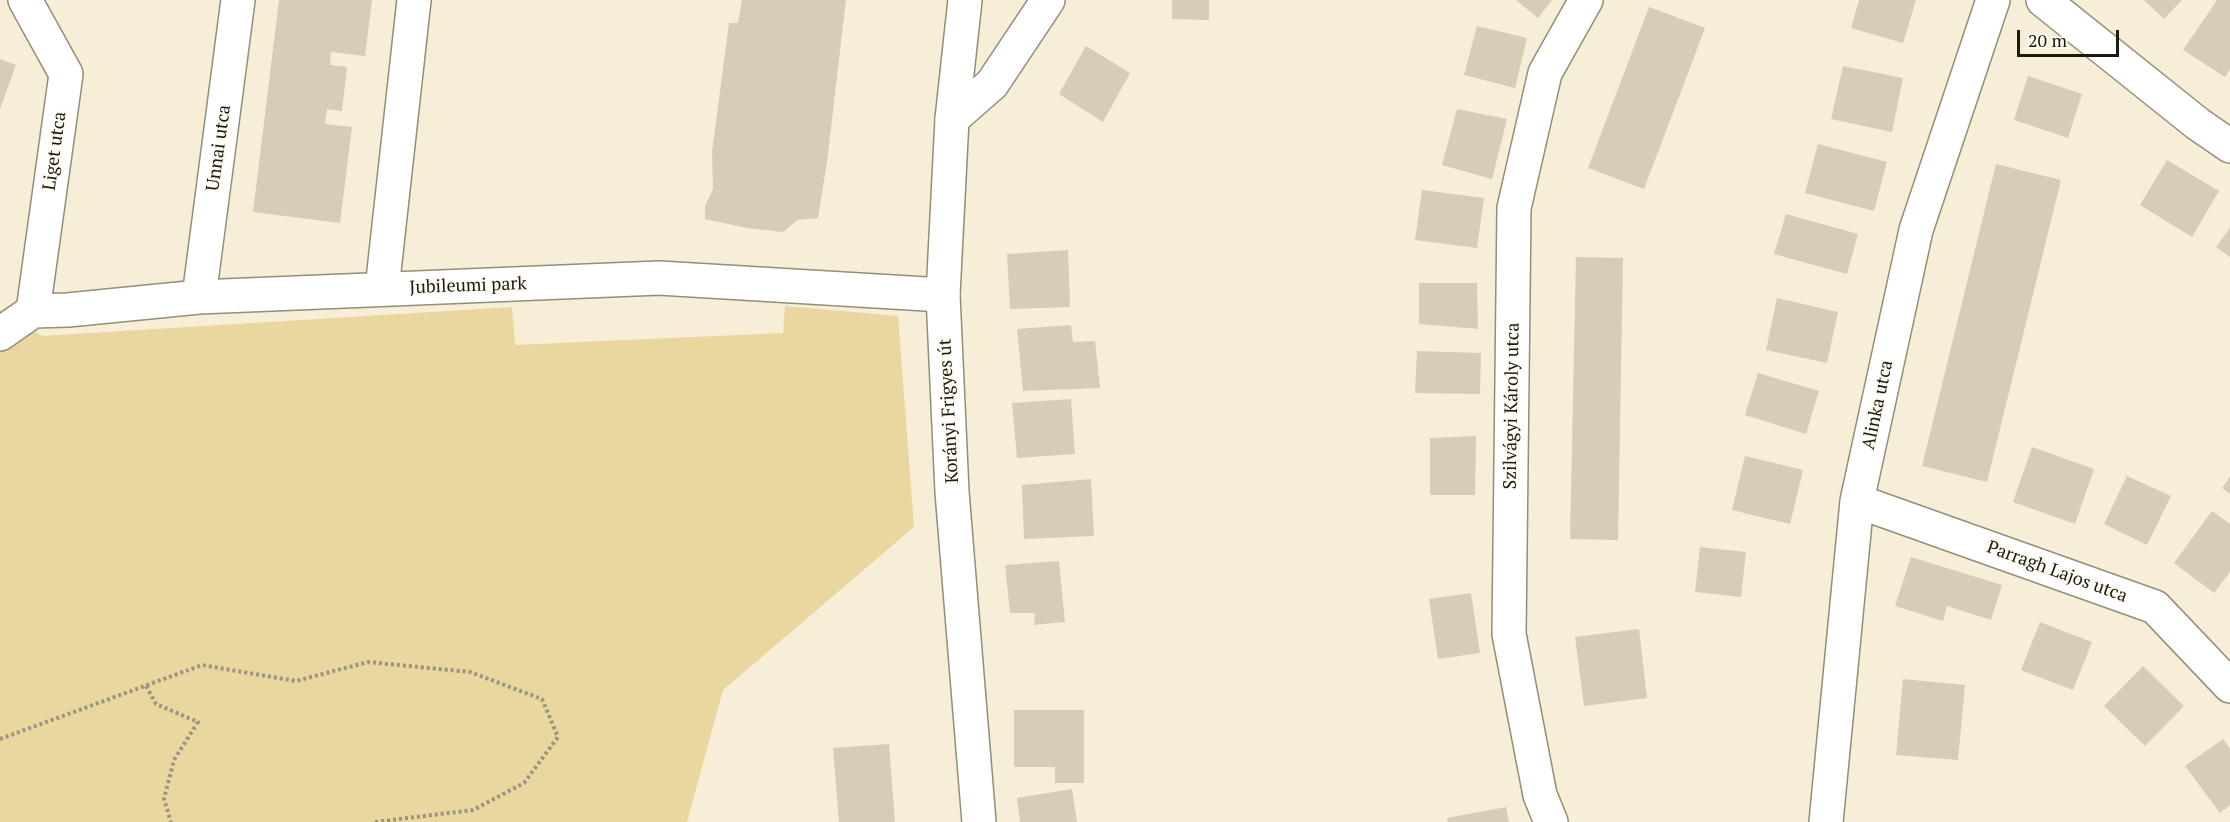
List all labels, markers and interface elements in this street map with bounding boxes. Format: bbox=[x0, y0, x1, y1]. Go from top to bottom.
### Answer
scale bar bbox=[2020, 18, 2122, 56]
text: 20 m bbox=[2028, 28, 2067, 52]
street label: Unnai utca bbox=[202, 103, 236, 193]
street label: Liget utca bbox=[39, 110, 71, 192]
street label: Jubileumi park bbox=[409, 273, 527, 299]
street label: Szilvágyi Károly utca bbox=[1500, 322, 1524, 490]
street label: Korányi Frigyes út bbox=[934, 338, 964, 484]
street label: Alinka utca bbox=[1858, 358, 1898, 452]
street label: Parragh Lajos utca bbox=[1984, 537, 2130, 607]

